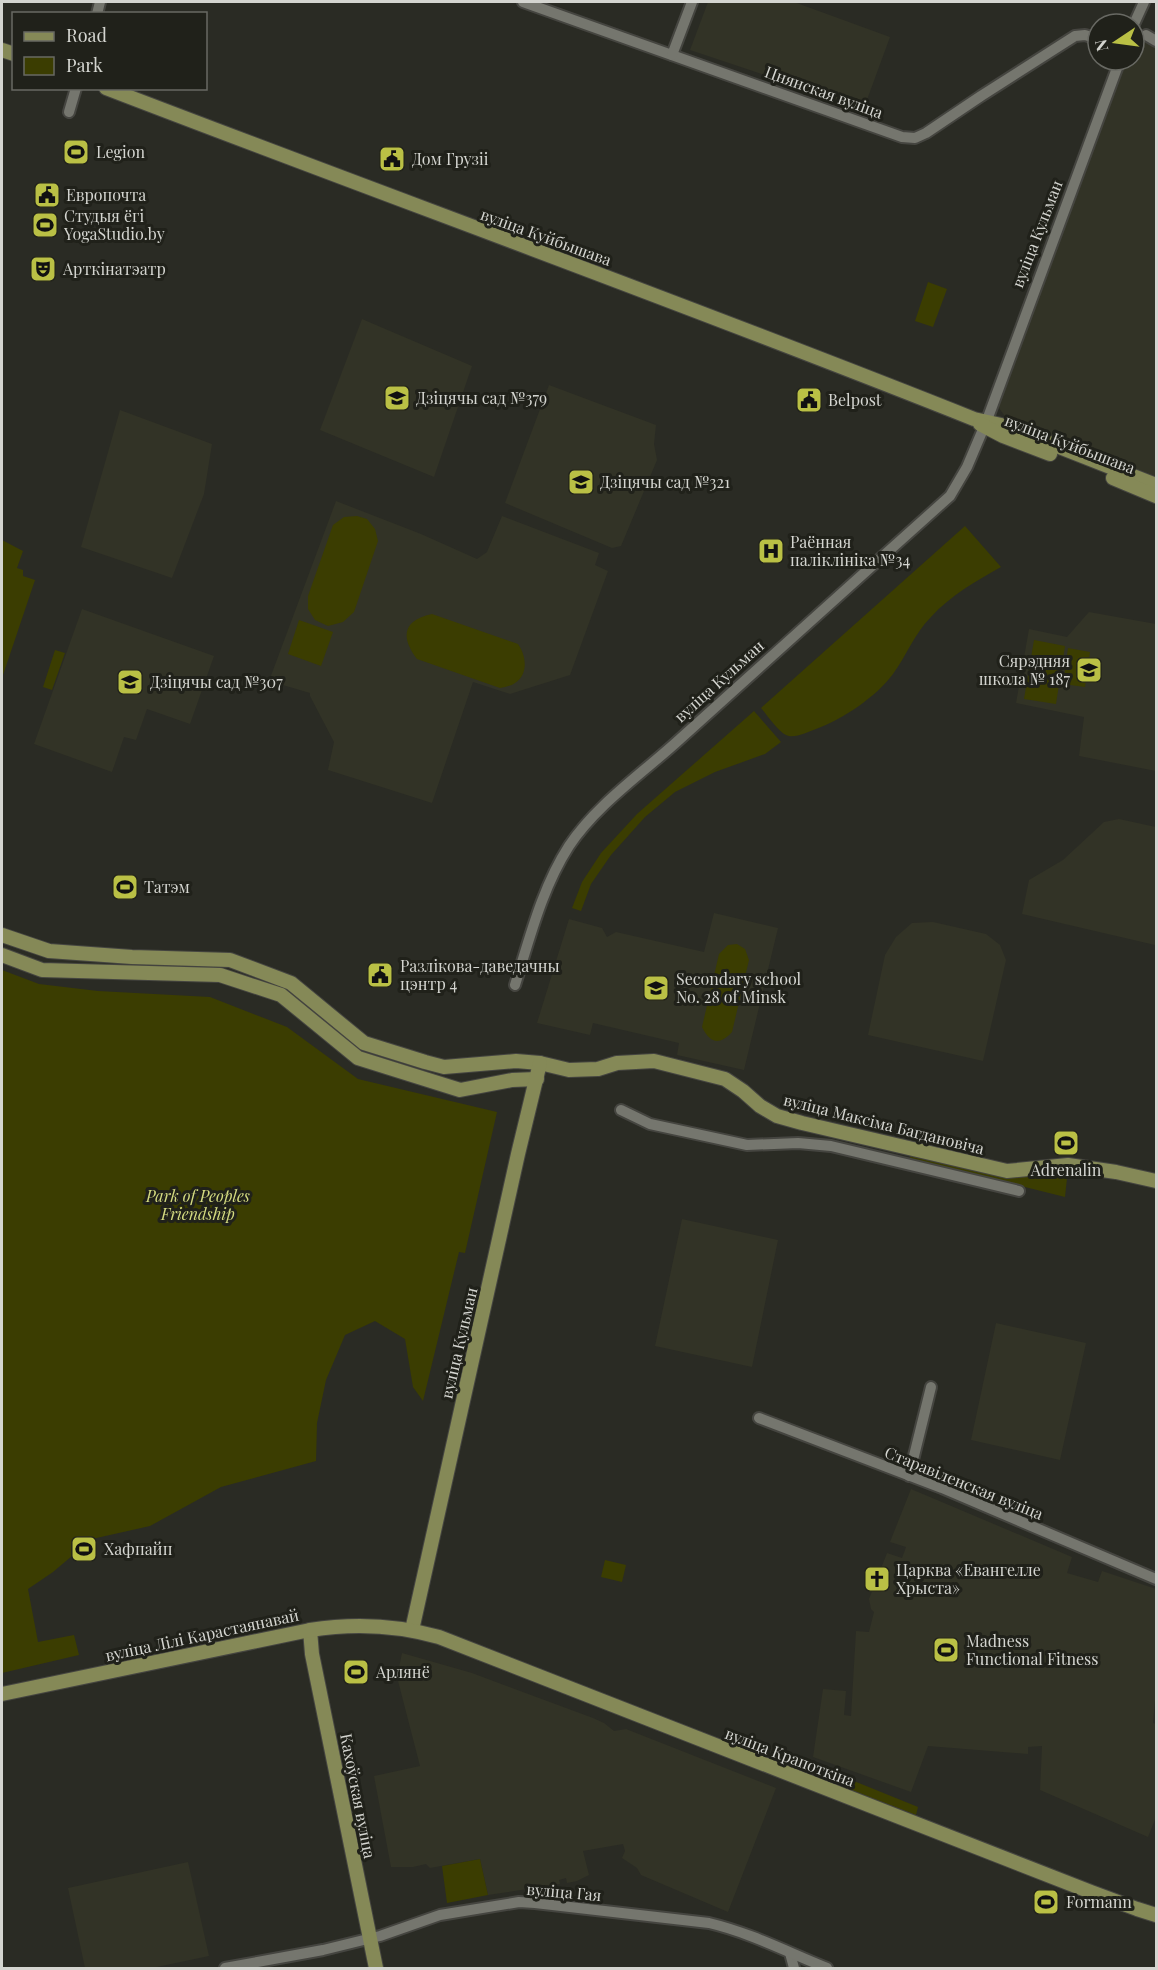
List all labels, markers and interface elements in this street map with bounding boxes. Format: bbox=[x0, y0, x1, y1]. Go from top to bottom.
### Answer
legend bbox=[12, 12, 207, 90]
north arrow bbox=[1086, 12, 1146, 72]
text: Road bbox=[66, 23, 107, 47]
text: N bbox=[1089, 37, 1112, 53]
text: Park bbox=[66, 53, 103, 77]
street label: Цнянская вуліца bbox=[762, 60, 886, 123]
sports icon: Legion bbox=[61, 137, 91, 167]
place label: Legion bbox=[96, 141, 145, 162]
public building icon: Дом Грузіі bbox=[377, 144, 407, 174]
place label: Дом Грузіі bbox=[412, 148, 489, 169]
street label: вуліца Кульман bbox=[1006, 177, 1067, 291]
public building icon: Европочта bbox=[32, 180, 62, 210]
place label: Европочта bbox=[66, 184, 146, 205]
street label: вуліца Куйбышава bbox=[478, 203, 615, 270]
place label: Студыя ёгі YogaStudio.by bbox=[63, 205, 165, 244]
sports icon: Студыя ёгі YogaStudio.by bbox=[30, 210, 60, 240]
theatre icon: Арткінатэатр bbox=[28, 254, 58, 284]
place label: Арткінатэатр bbox=[62, 258, 166, 279]
school or university icon: Дзіцячы сад №379 bbox=[382, 383, 412, 413]
public building icon: Belpost bbox=[794, 385, 824, 415]
place label: Дзіцячы сад №379 bbox=[416, 387, 547, 408]
place label: Belpost bbox=[828, 389, 882, 410]
street label: вуліца Куйбышава bbox=[1002, 409, 1138, 478]
school or university icon: Дзіцячы сад №321 bbox=[566, 467, 596, 497]
place label: Дзіцячы сад №321 bbox=[600, 471, 730, 492]
place label: Раённая паліклініка №34 bbox=[790, 531, 911, 570]
hospital icon: Раённая паліклініка №34 bbox=[756, 536, 786, 566]
street label: вуліца Кульман bbox=[669, 635, 768, 726]
place label: Сярэдняя школа № 187 bbox=[979, 650, 1071, 689]
school or university icon: Сярэдняя школа № 187 bbox=[1074, 655, 1104, 685]
school or university icon: Дзіцячы сад №307 bbox=[115, 667, 145, 697]
place label: Дзіцячы сад №307 bbox=[150, 671, 283, 692]
sports icon: Татэм bbox=[110, 872, 140, 902]
place label: Татэм bbox=[144, 876, 190, 897]
place label: Разлікова-даведачны цэнтр 4 bbox=[400, 955, 560, 994]
public building icon: Разлікова-даведачны цэнтр 4 bbox=[365, 960, 395, 990]
place label: Secondary school No. 28 of Minsk bbox=[676, 968, 802, 1007]
school or university icon: Secondary school No. 28 of Minsk bbox=[641, 973, 671, 1003]
street label: вуліца Максіма Багдановіча bbox=[782, 1088, 987, 1159]
sports icon: Adrenalin bbox=[1051, 1128, 1081, 1158]
place label: Adrenalin bbox=[1030, 1159, 1102, 1180]
park label: Park of Peoples Friendship bbox=[145, 1185, 250, 1224]
street label: вуліца Кульман bbox=[436, 1285, 482, 1401]
street label: Старавіленская вуліца bbox=[882, 1441, 1047, 1524]
sports icon: Хафпайп bbox=[69, 1534, 99, 1564]
place label: Хафпайп bbox=[104, 1538, 173, 1559]
place label: Царква «Евангелле Хрыста» bbox=[896, 1559, 1041, 1598]
church icon: Царква «Евангелле Хрыста» bbox=[862, 1564, 892, 1594]
street label: вуліца Лілі Карастаянавай bbox=[103, 1604, 301, 1665]
place label: Madness Functional Fitness bbox=[966, 1630, 1098, 1669]
sports icon: Madness Functional Fitness bbox=[931, 1635, 961, 1665]
sports icon: Арлянё bbox=[341, 1657, 371, 1687]
place label: Арлянё bbox=[375, 1661, 430, 1682]
street label: вуліца Крапоткіна bbox=[722, 1722, 858, 1791]
street label: Кахоўская вуліца bbox=[336, 1732, 381, 1860]
street label: вуліца Гая bbox=[526, 1878, 603, 1905]
sports icon: Formann bbox=[1031, 1887, 1061, 1917]
place label: Formann bbox=[1066, 1891, 1132, 1912]

